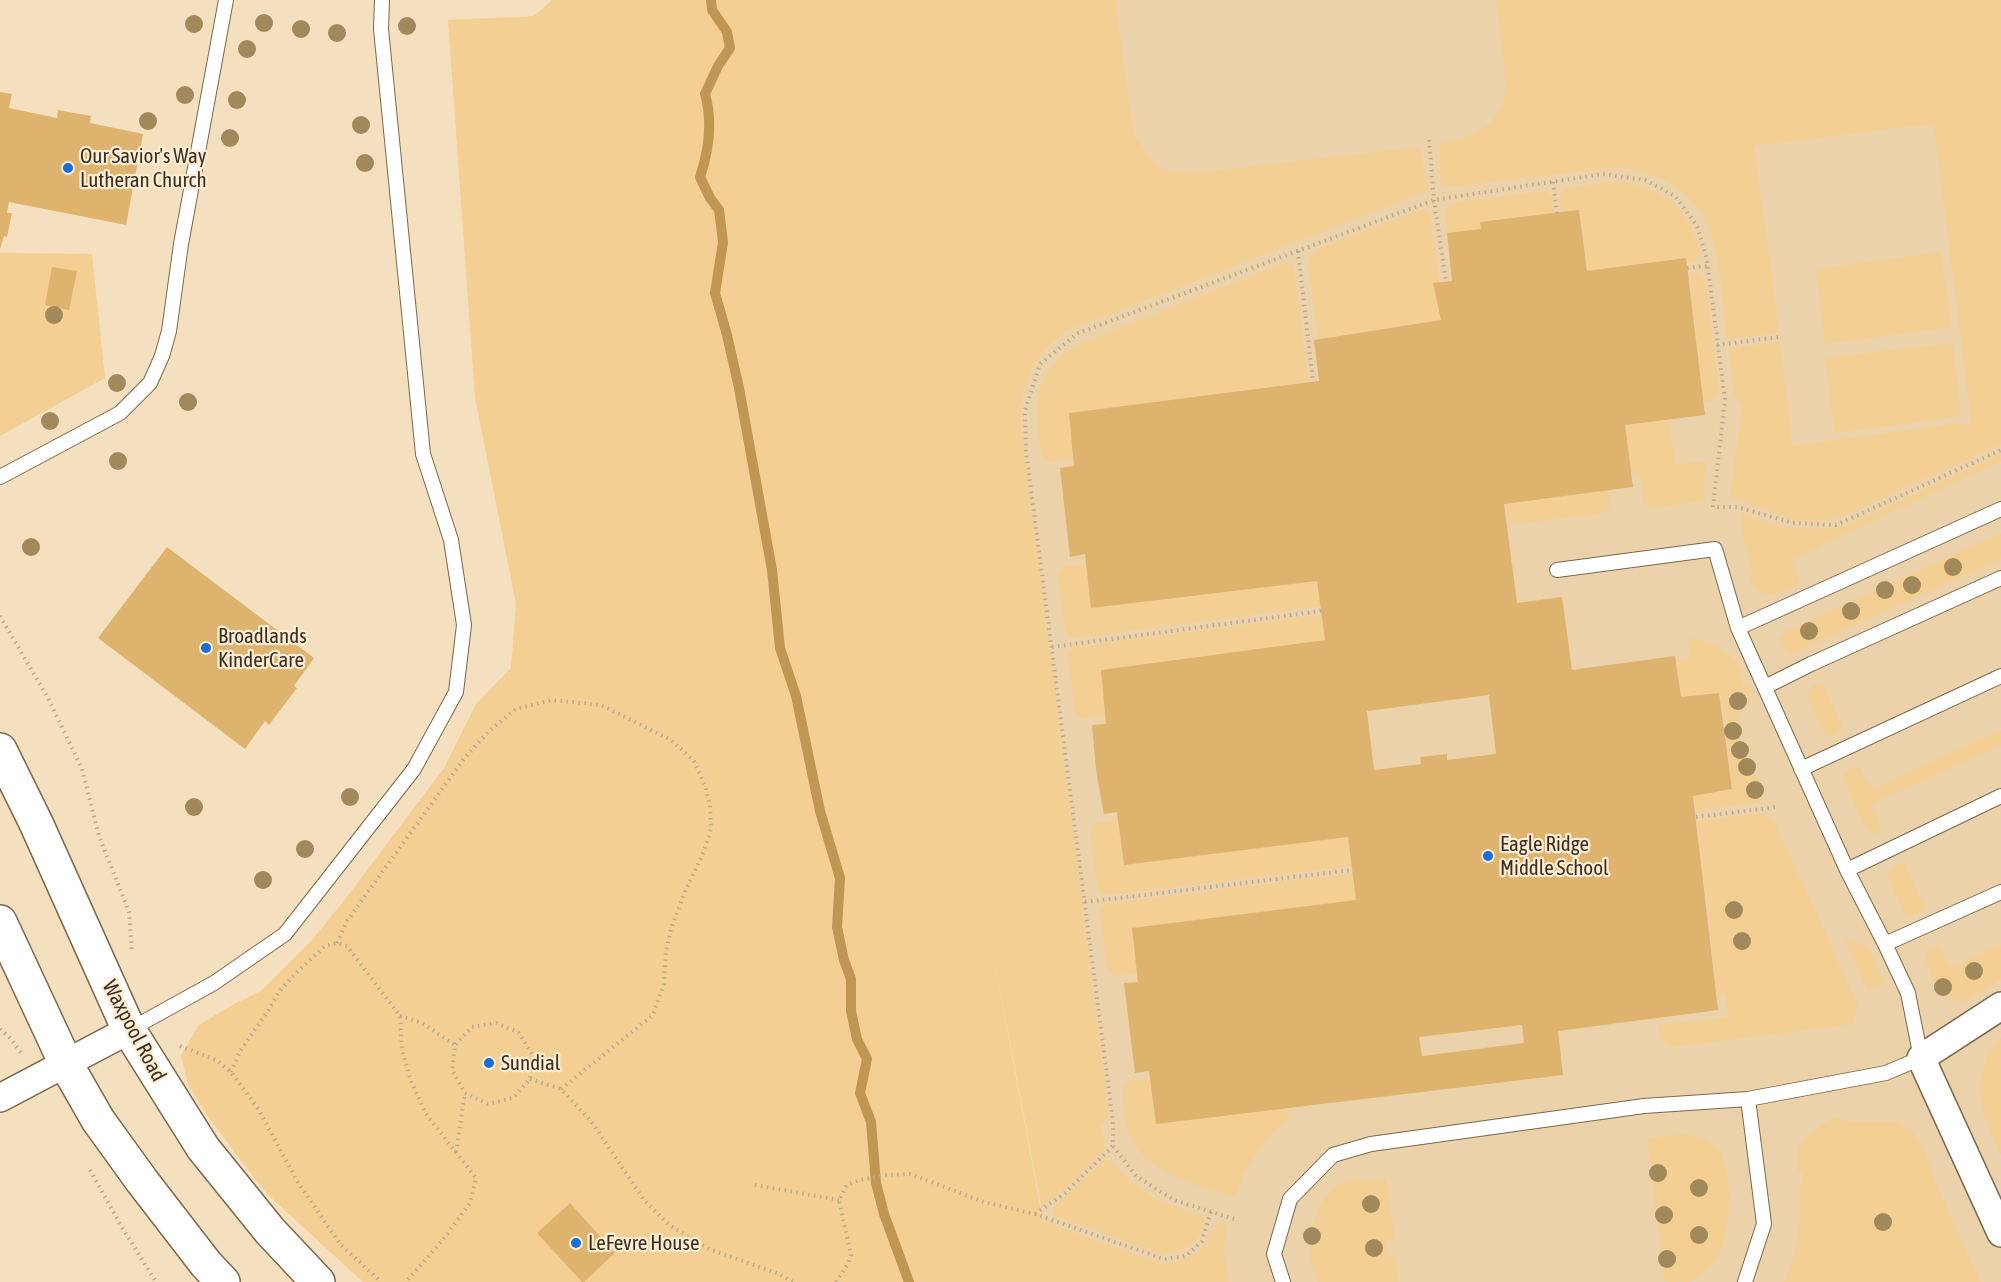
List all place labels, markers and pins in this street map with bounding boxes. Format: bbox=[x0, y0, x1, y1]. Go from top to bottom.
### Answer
place label: Our Savior's Way Lutheran Church bbox=[80, 143, 207, 193]
marker: Our Savior's Way Lutheran Church bbox=[61, 161, 75, 175]
place label: Broadlands KinderCare bbox=[218, 623, 307, 673]
marker: Broadlands KinderCare bbox=[199, 641, 213, 655]
place label: Eagle Ridge Middle School bbox=[1500, 831, 1609, 881]
marker: Eagle Ridge Middle School bbox=[1481, 849, 1495, 863]
place label: Sundial bbox=[501, 1050, 560, 1076]
marker: Sundial bbox=[482, 1056, 496, 1070]
place label: LeFevre House bbox=[588, 1230, 699, 1256]
marker: LeFevre House bbox=[569, 1236, 583, 1250]

